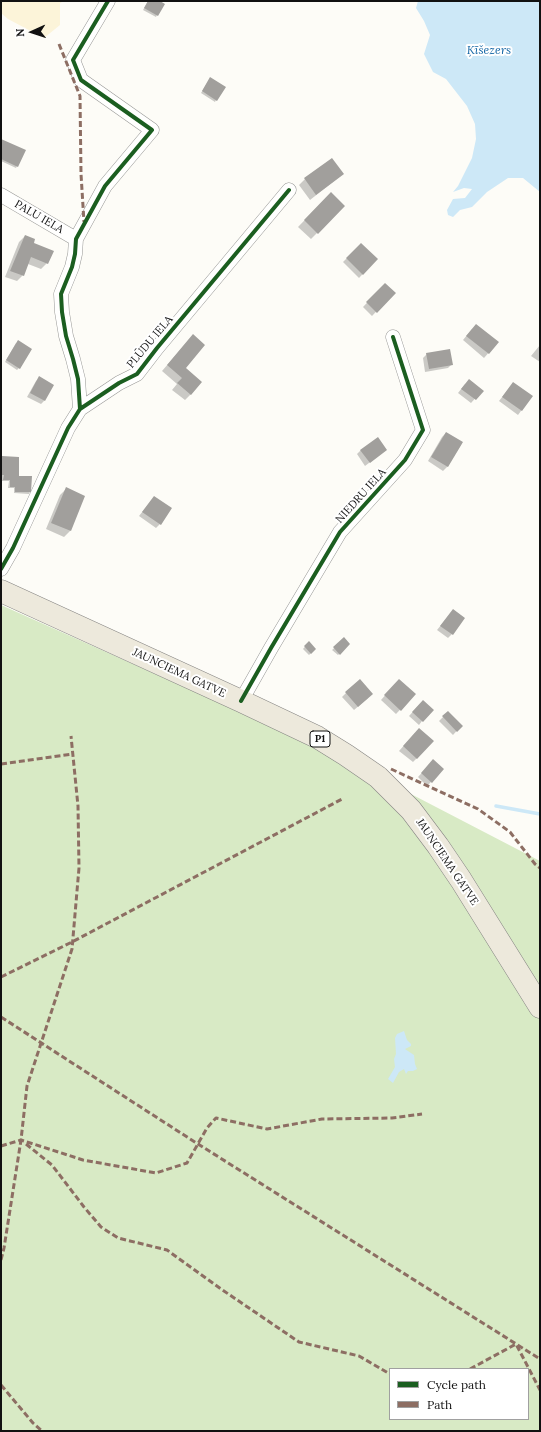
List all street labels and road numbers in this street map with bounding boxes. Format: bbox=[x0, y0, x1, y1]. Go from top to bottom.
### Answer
street label: PALU IELA bbox=[12, 198, 66, 236]
street label: PLŪDU IELA bbox=[124, 313, 176, 371]
street label: NIEDRU IELA bbox=[333, 466, 389, 526]
street label: JAUNCIEMA GATVE bbox=[130, 646, 228, 700]
road number: P1 bbox=[310, 731, 330, 747]
street label: JAUNCIEMA GATVE bbox=[413, 816, 481, 908]

